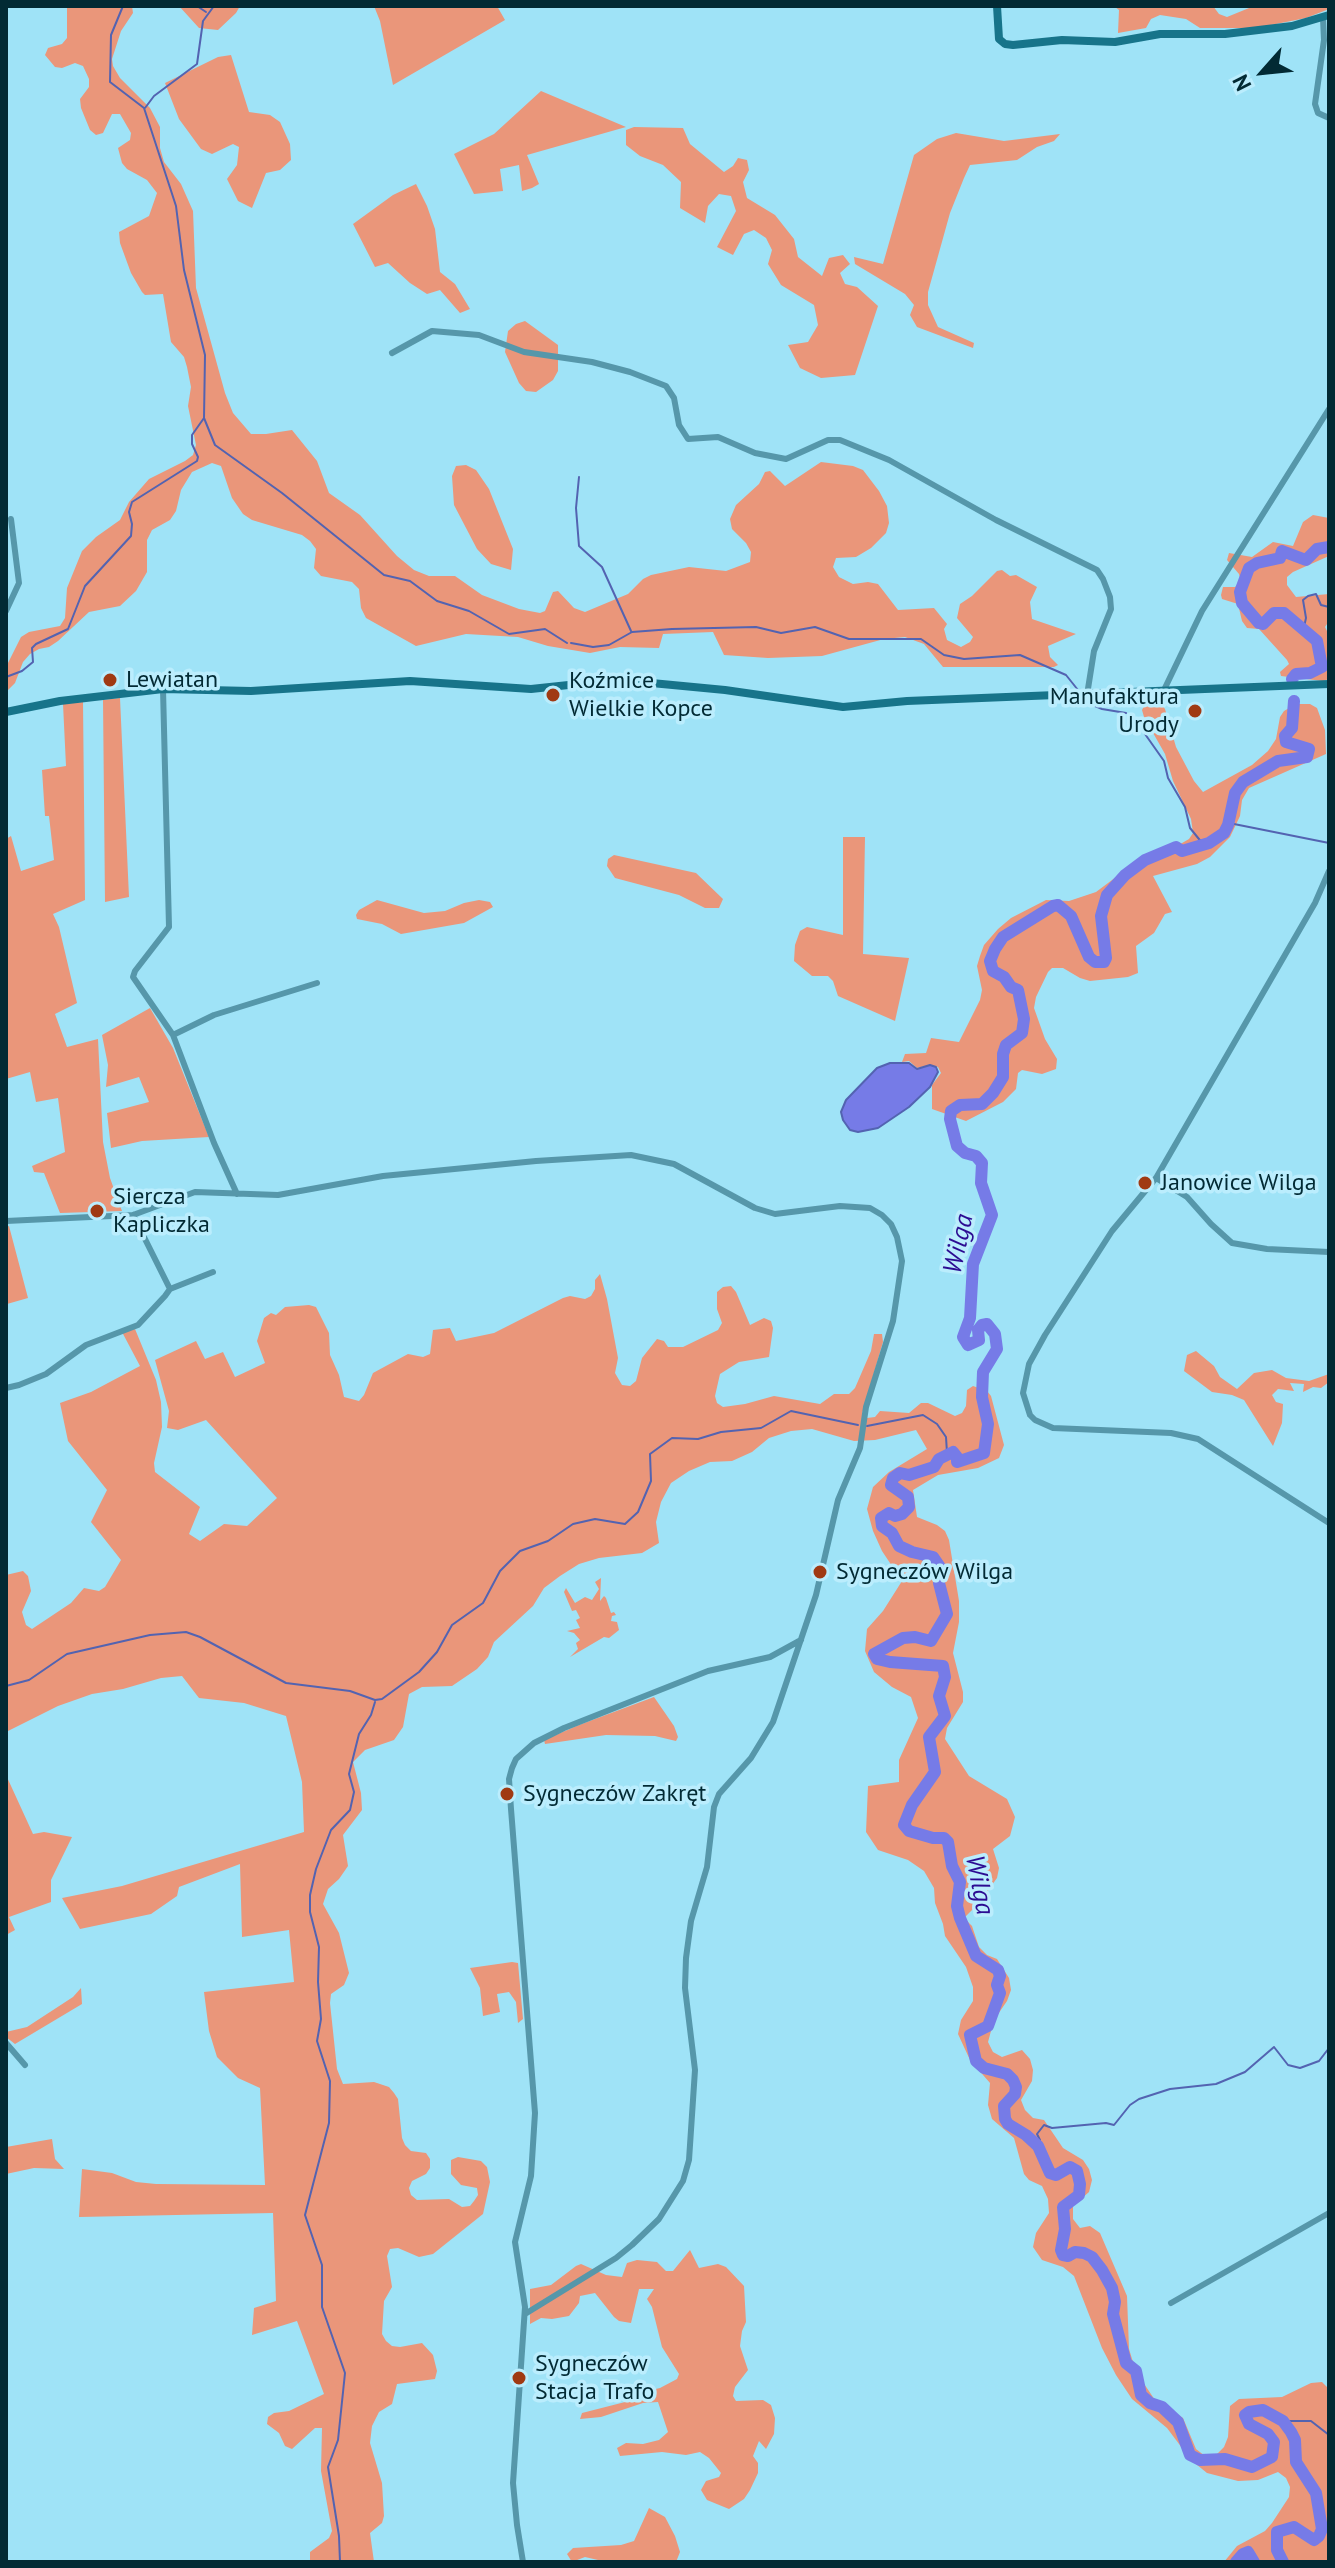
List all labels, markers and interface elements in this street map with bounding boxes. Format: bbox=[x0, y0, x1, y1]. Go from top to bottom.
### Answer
north arrow bbox=[1223, 32, 1303, 112]
text: N bbox=[1226, 70, 1257, 96]
place label: Lewiatan bbox=[126, 666, 218, 694]
place label: Koźmice Wielkie Kopce bbox=[569, 667, 713, 723]
marker: Lewiatan bbox=[101, 671, 119, 689]
place label: Manufaktura Urody bbox=[1050, 683, 1179, 739]
marker: Koźmice Wielkie Kopce bbox=[544, 686, 562, 704]
marker: Manufaktura Urody bbox=[1186, 702, 1204, 720]
place label: Janowice Wilga bbox=[1161, 1169, 1317, 1197]
marker: Janowice Wilga bbox=[1136, 1174, 1154, 1192]
place label: Siercza Kapliczka bbox=[113, 1183, 210, 1239]
marker: Siercza Kapliczka bbox=[88, 1202, 106, 1220]
water label: Wilga bbox=[938, 1211, 980, 1277]
place label: Sygneczów Wilga bbox=[836, 1558, 1013, 1586]
marker: Sygneczów Wilga bbox=[811, 1563, 829, 1581]
place label: Sygneczów Zakręt bbox=[523, 1780, 706, 1808]
marker: Sygneczów Zakręt bbox=[498, 1785, 516, 1803]
water label: Wilga bbox=[958, 1853, 1000, 1917]
place label: Sygneczów Stacja Trafo bbox=[535, 2350, 654, 2406]
marker: Sygneczów Stacja Trafo bbox=[510, 2369, 528, 2387]

